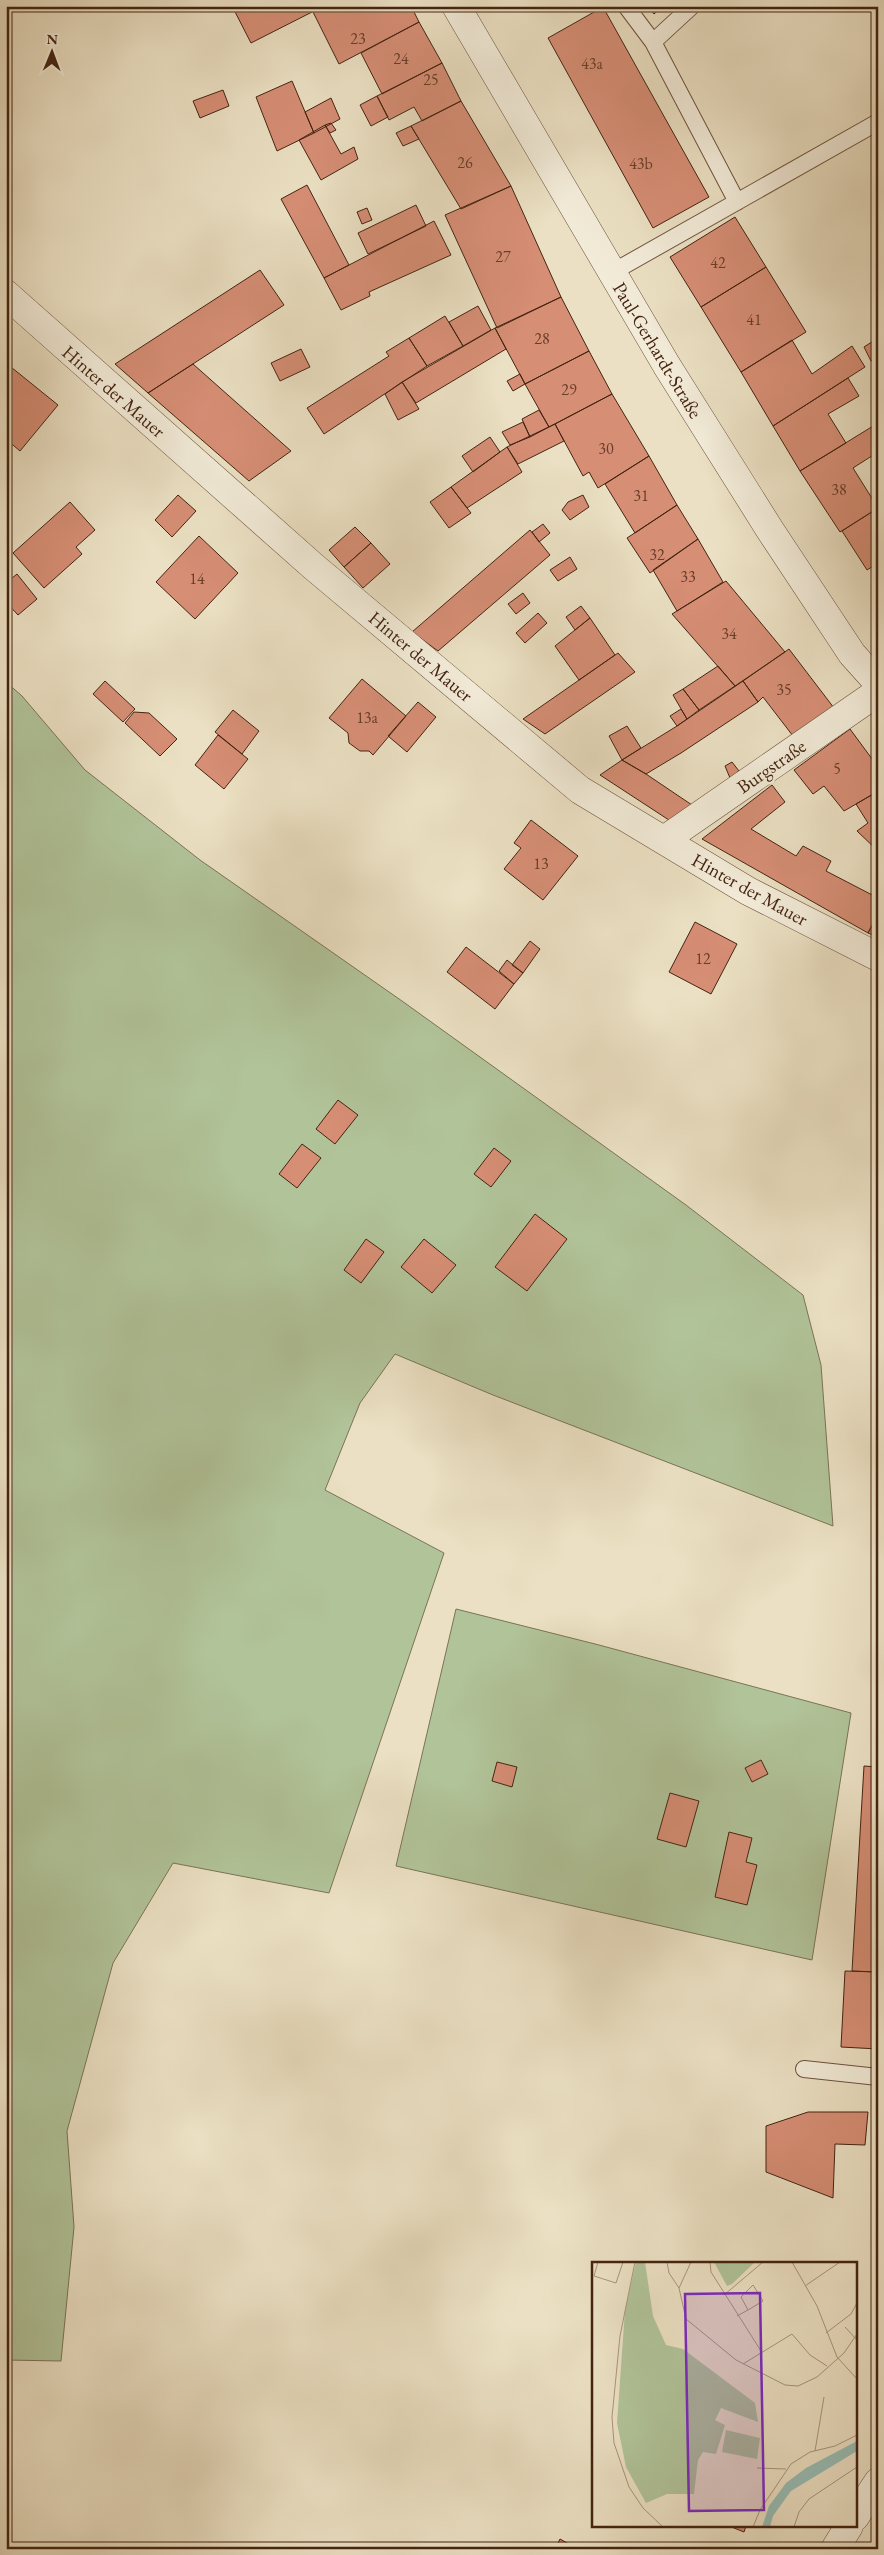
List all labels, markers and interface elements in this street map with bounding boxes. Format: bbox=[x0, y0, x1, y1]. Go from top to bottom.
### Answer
north arrow bbox=[28, 28, 78, 78]
house number: 23 bbox=[350, 28, 366, 49]
text: N bbox=[46, 30, 59, 48]
house number: 24 bbox=[393, 48, 409, 69]
house number: 43a bbox=[581, 53, 603, 74]
house number: 25 bbox=[423, 69, 439, 90]
house number: 26 bbox=[457, 152, 473, 173]
house number: 43b bbox=[629, 153, 653, 174]
house number: 27 bbox=[495, 246, 511, 267]
house number: 42 bbox=[710, 252, 726, 273]
street label: Paul-Gerhardt-Straße bbox=[607, 278, 708, 423]
house number: 41 bbox=[746, 309, 762, 330]
house number: 28 bbox=[534, 328, 550, 349]
street label: Hinter der Mauer bbox=[57, 340, 171, 444]
house number: 29 bbox=[561, 379, 577, 400]
house number: 30 bbox=[598, 438, 614, 459]
house number: 38 bbox=[831, 479, 847, 500]
house number: 31 bbox=[633, 485, 649, 506]
house number: 32 bbox=[649, 544, 665, 565]
house number: 33 bbox=[680, 566, 696, 587]
house number: 14 bbox=[189, 568, 205, 589]
street label: Hinter der Mauer bbox=[363, 605, 479, 708]
house number: 34 bbox=[721, 623, 737, 644]
house number: 35 bbox=[776, 679, 792, 700]
house number: 13a bbox=[356, 707, 378, 728]
street label: Burgstraße bbox=[732, 734, 811, 799]
house number: 5 bbox=[833, 758, 841, 779]
street label: Hinter der Mauer bbox=[687, 847, 813, 932]
house number: 13 bbox=[533, 853, 549, 874]
house number: 12 bbox=[695, 948, 711, 969]
inset map bbox=[592, 2262, 856, 2528]

